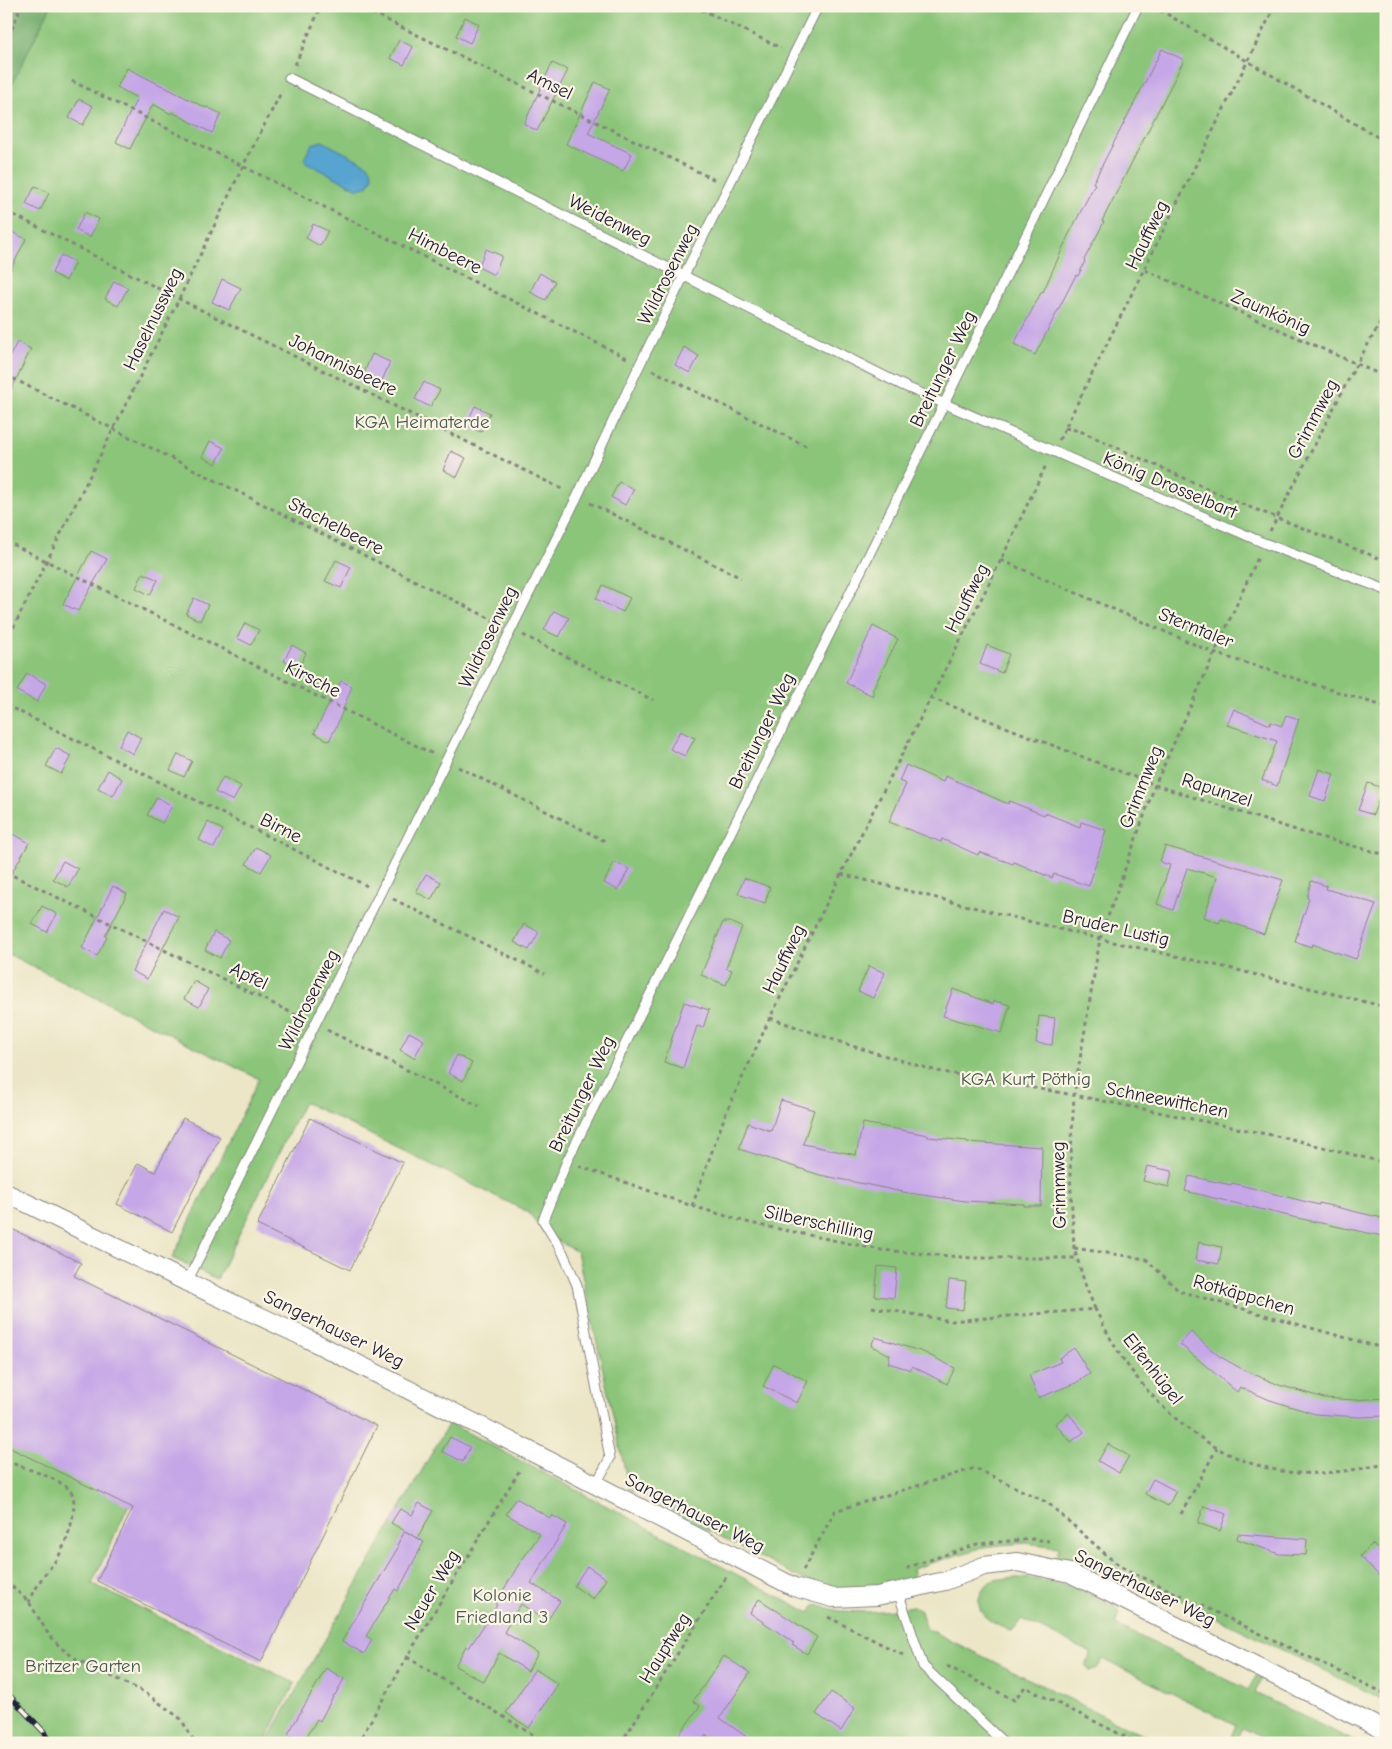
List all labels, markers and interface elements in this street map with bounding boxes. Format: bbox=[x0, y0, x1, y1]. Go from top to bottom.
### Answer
street label: Amsel bbox=[523, 64, 577, 104]
street label: Weidenweg bbox=[565, 190, 655, 250]
street label: Hauffweg bbox=[1121, 197, 1173, 273]
street label: Wildrosenweg bbox=[633, 220, 703, 328]
street label: Himbeere bbox=[405, 223, 485, 279]
street label: Haselnussweg bbox=[119, 264, 187, 374]
street label: Zaunkönig bbox=[1228, 285, 1314, 339]
street label: Breitunger Weg bbox=[905, 307, 981, 431]
street label: Johannisbeere bbox=[285, 329, 401, 401]
street label: Grimmweg bbox=[1283, 375, 1343, 463]
park label: KGA Heimaterde bbox=[355, 411, 489, 433]
street label: König Drosselbart bbox=[1100, 447, 1241, 523]
street label: Stachelbeere bbox=[285, 493, 387, 559]
street label: Hauffweg bbox=[940, 560, 994, 636]
street label: Wildrosenweg bbox=[454, 582, 522, 692]
street label: Sterntaler bbox=[1155, 603, 1237, 653]
street label: Kirsche bbox=[282, 656, 344, 702]
street label: Breitunger Weg bbox=[724, 669, 800, 793]
street label: Grimmweg bbox=[1114, 742, 1168, 832]
street label: Rapunzel bbox=[1179, 768, 1255, 812]
street label: Birne bbox=[257, 808, 305, 848]
street label: Bruder Lustig bbox=[1060, 905, 1172, 951]
street label: Hauffweg bbox=[758, 921, 810, 997]
street label: Wildrosenweg bbox=[274, 946, 344, 1054]
street label: Apfel bbox=[226, 957, 272, 995]
street label: Breitunger Weg bbox=[544, 1032, 620, 1156]
park label: KGA Kurt Pöthig bbox=[961, 1068, 1091, 1090]
street label: Schneewittchen bbox=[1104, 1077, 1230, 1123]
street label: Grimmweg bbox=[1047, 1141, 1071, 1229]
street label: Silberschilling bbox=[762, 1201, 876, 1245]
street label: Rotkäppchen bbox=[1191, 1270, 1297, 1320]
street label: Sangerhauser Weg bbox=[260, 1285, 408, 1373]
street label: Elfenhügel bbox=[1118, 1329, 1188, 1409]
street label: Sangerhauser Weg bbox=[622, 1468, 768, 1558]
street label: Sangerhauser Weg bbox=[1071, 1544, 1219, 1632]
street label: Neuer Weg bbox=[399, 1546, 465, 1634]
park label: Kolonie Friedland 3 bbox=[456, 1584, 548, 1628]
street label: Hauptweg bbox=[635, 1609, 695, 1687]
park label: Britzer Garten bbox=[25, 1655, 141, 1677]

